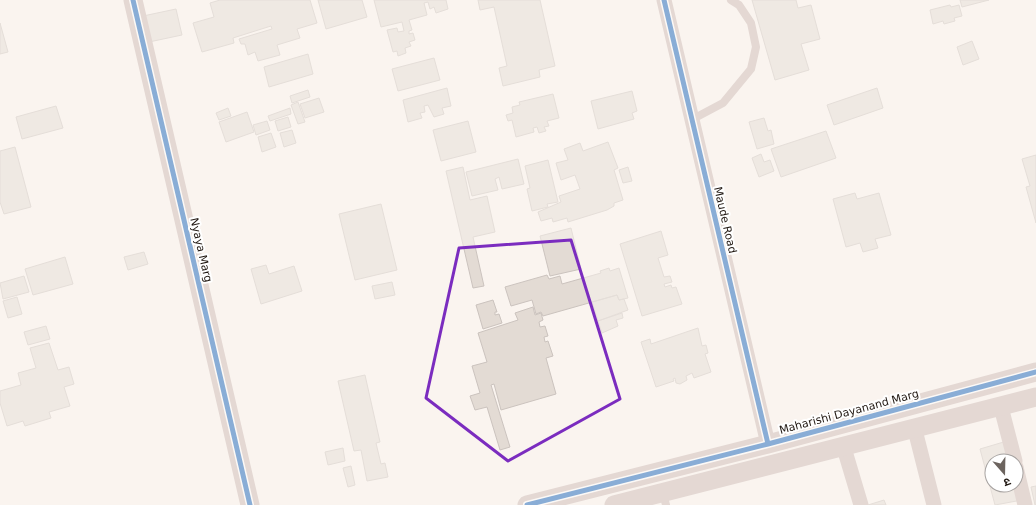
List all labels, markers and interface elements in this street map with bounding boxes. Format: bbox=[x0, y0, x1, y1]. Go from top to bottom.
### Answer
street label: Maude Road bbox=[711, 185, 739, 255]
street label: Nyaya Marg bbox=[187, 216, 215, 284]
street label: Maharishi Dayanand Marg bbox=[778, 387, 920, 437]
north arrow bbox=[984, 453, 1024, 493]
text: उ bbox=[1001, 475, 1012, 489]

